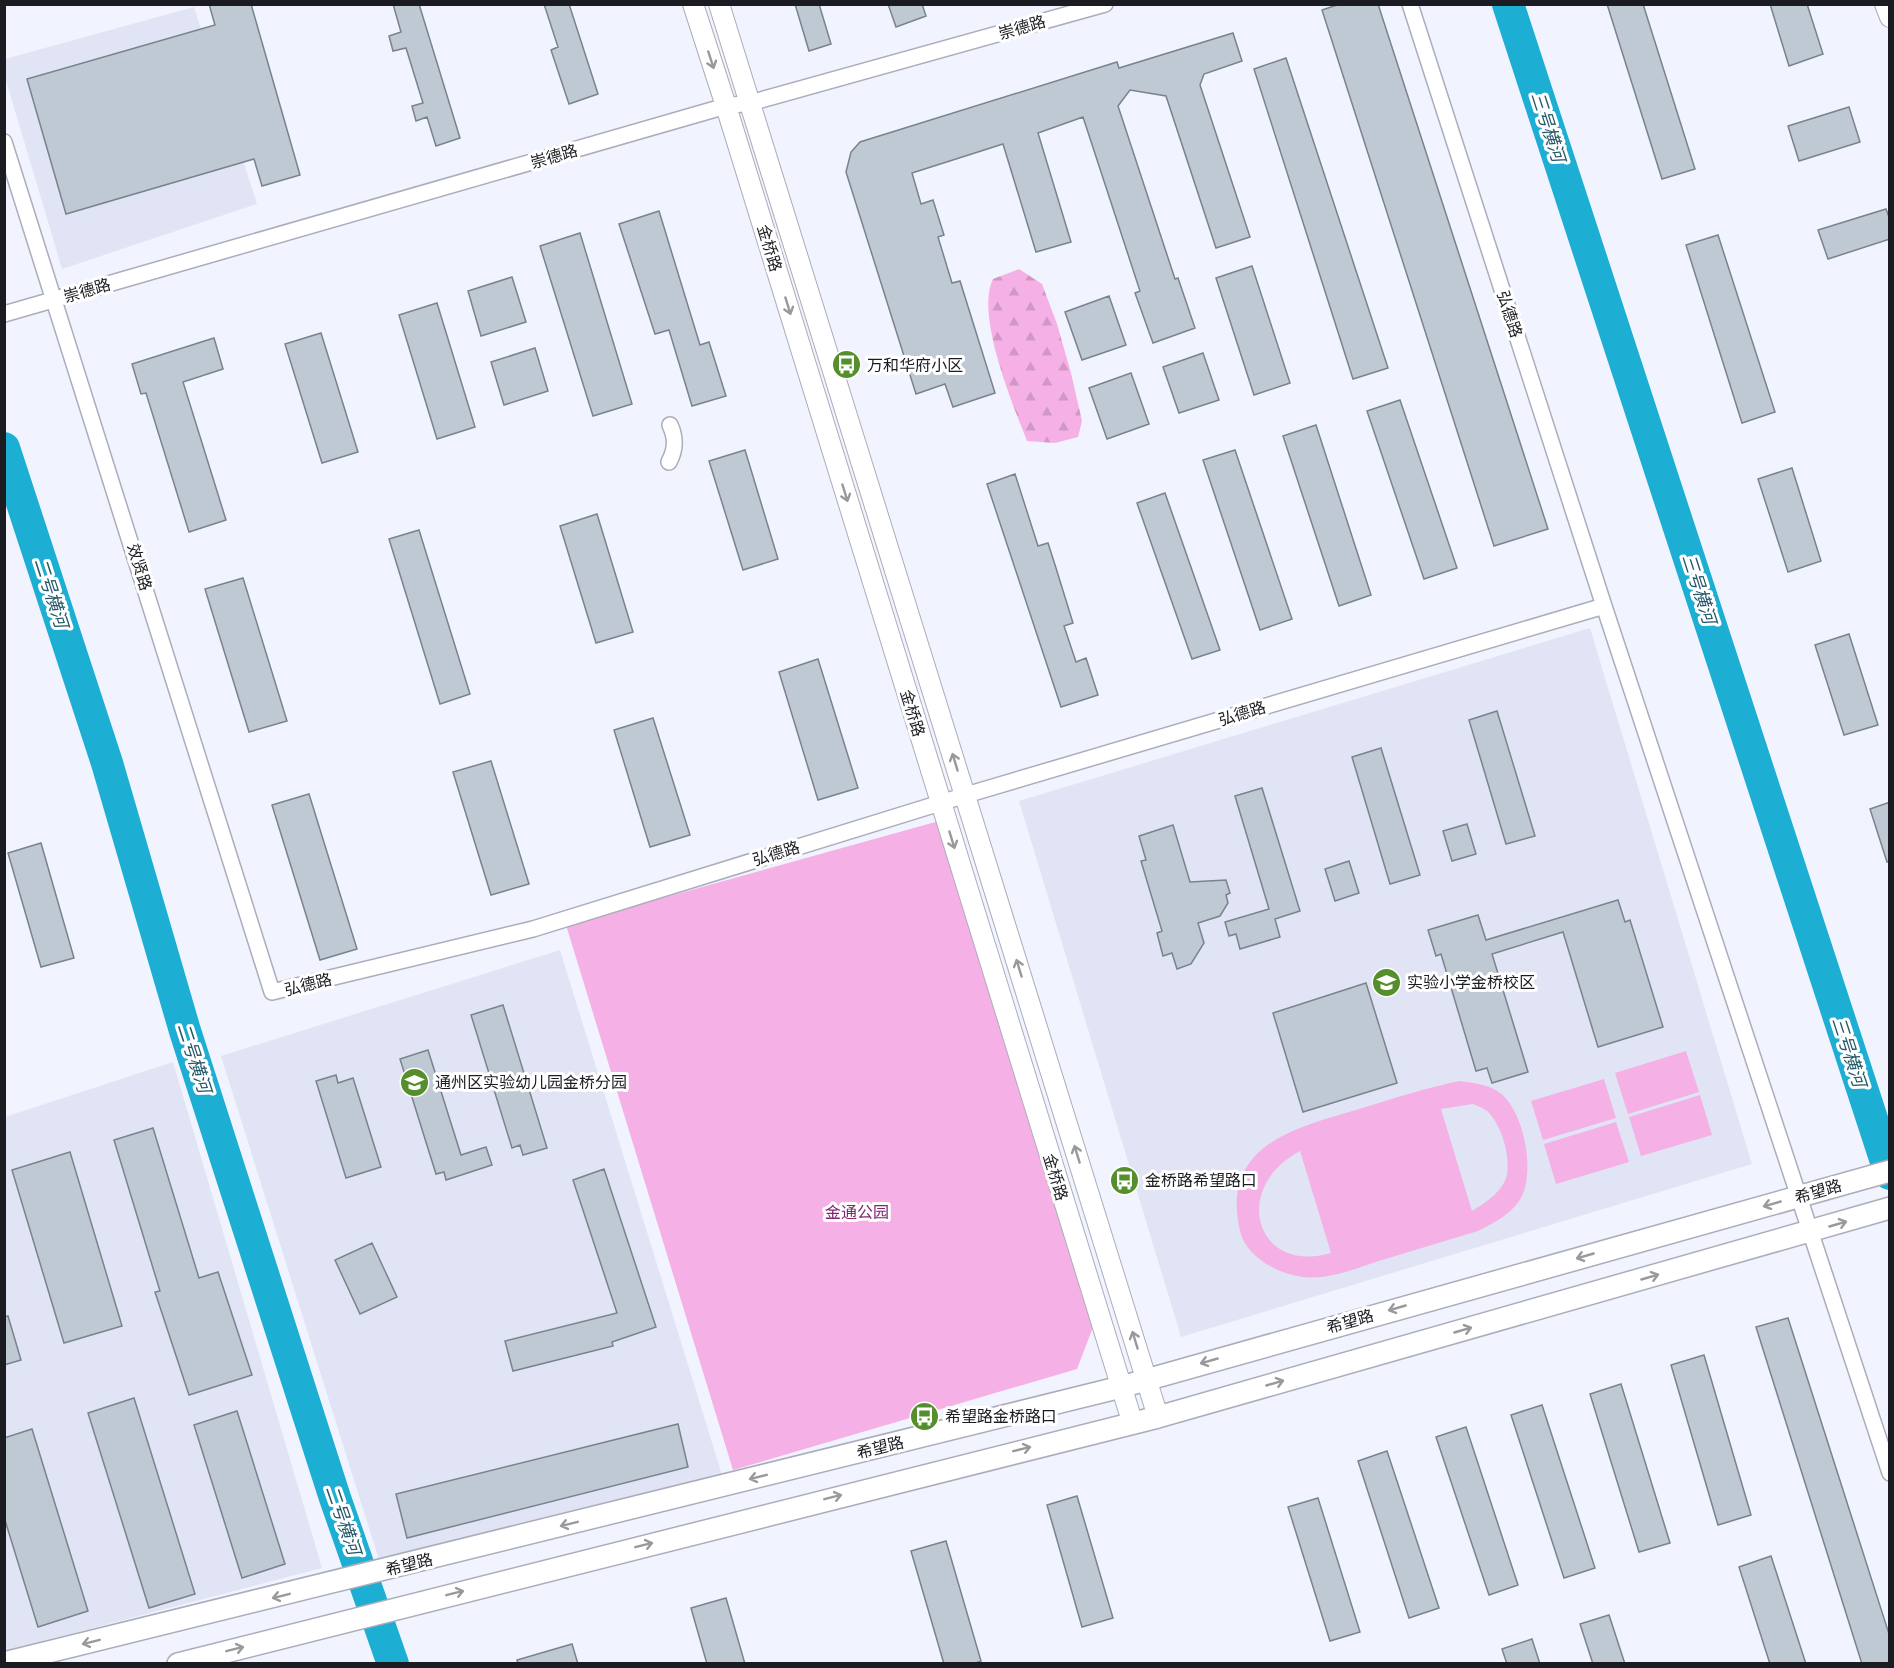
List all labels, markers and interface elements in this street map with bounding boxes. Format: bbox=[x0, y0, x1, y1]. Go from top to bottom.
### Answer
street label: 崇德路 bbox=[996, 10, 1048, 44]
one-way arrow bbox=[706, 50, 717, 69]
water label: 三号横河 bbox=[1525, 89, 1572, 168]
street label: 崇德路 bbox=[528, 139, 580, 173]
street label: 金桥路 bbox=[752, 222, 788, 274]
street label: 崇德路 bbox=[61, 273, 113, 307]
street label: 弘德路 bbox=[1492, 288, 1528, 340]
one-way arrow bbox=[783, 296, 794, 315]
bus stop icon: 万和华府小区 bbox=[830, 349, 862, 381]
place label: 万和华府小区 bbox=[867, 354, 963, 376]
one-way arrow bbox=[840, 483, 851, 502]
street label: 效贤路 bbox=[122, 541, 158, 593]
water label: 三号横河 bbox=[1676, 551, 1723, 630]
water label: 二号横河 bbox=[28, 555, 75, 634]
street label: 金桥路 bbox=[895, 687, 931, 739]
street label: 弘德路 bbox=[1216, 695, 1268, 731]
one-way arrow bbox=[949, 753, 960, 772]
one-way arrow bbox=[947, 830, 958, 849]
street label: 弘德路 bbox=[750, 835, 802, 871]
one-way arrow bbox=[1013, 959, 1024, 978]
school or university icon: 实验小学金桥校区 bbox=[1370, 966, 1402, 998]
street label: 弘德路 bbox=[282, 968, 334, 1000]
place label: 实验小学金桥校区 bbox=[1407, 971, 1535, 993]
water label: 三号横河 bbox=[1826, 1014, 1873, 1093]
water label: 二号横河 bbox=[171, 1020, 218, 1099]
school or university icon: 通州区实验幼儿园金桥分园 bbox=[398, 1066, 430, 1098]
place label: 通州区实验幼儿园金桥分园 bbox=[435, 1071, 627, 1093]
one-way arrow bbox=[1071, 1145, 1082, 1164]
street label: 金桥路 bbox=[1038, 1151, 1074, 1203]
bus stop icon: 金桥路希望路口 bbox=[1108, 1164, 1140, 1196]
place label: 金桥路希望路口 bbox=[1145, 1169, 1257, 1191]
street label: 希望路 bbox=[1792, 1174, 1844, 1208]
one-way arrow bbox=[1763, 1199, 1782, 1210]
park label: 金通公园 bbox=[825, 1201, 889, 1223]
one-way arrow bbox=[1828, 1218, 1847, 1229]
one-way arrow bbox=[1575, 1251, 1594, 1262]
one-way arrow bbox=[1640, 1271, 1659, 1282]
one-way arrow bbox=[1388, 1303, 1407, 1315]
street label: 希望路 bbox=[1324, 1304, 1376, 1338]
one-way arrow bbox=[1453, 1324, 1472, 1335]
one-way arrow bbox=[1129, 1331, 1140, 1350]
one-way arrow bbox=[1200, 1356, 1219, 1367]
one-way arrow bbox=[1265, 1377, 1284, 1389]
bus stop icon: 希望路金桥路口 bbox=[908, 1400, 940, 1432]
place label: 希望路金桥路口 bbox=[945, 1405, 1057, 1427]
street label: 希望路 bbox=[854, 1431, 906, 1463]
one-way arrow bbox=[1013, 1443, 1032, 1454]
one-way arrow bbox=[749, 1472, 768, 1484]
water label: 二号横河 bbox=[320, 1482, 368, 1561]
one-way arrow bbox=[824, 1491, 843, 1502]
one-way arrow bbox=[560, 1519, 579, 1531]
one-way arrow bbox=[635, 1538, 654, 1550]
street label: 希望路 bbox=[383, 1548, 435, 1580]
one-way arrow bbox=[446, 1586, 465, 1598]
one-way arrow bbox=[271, 1590, 290, 1602]
one-way arrow bbox=[82, 1636, 101, 1648]
one-way arrow bbox=[225, 1643, 244, 1655]

